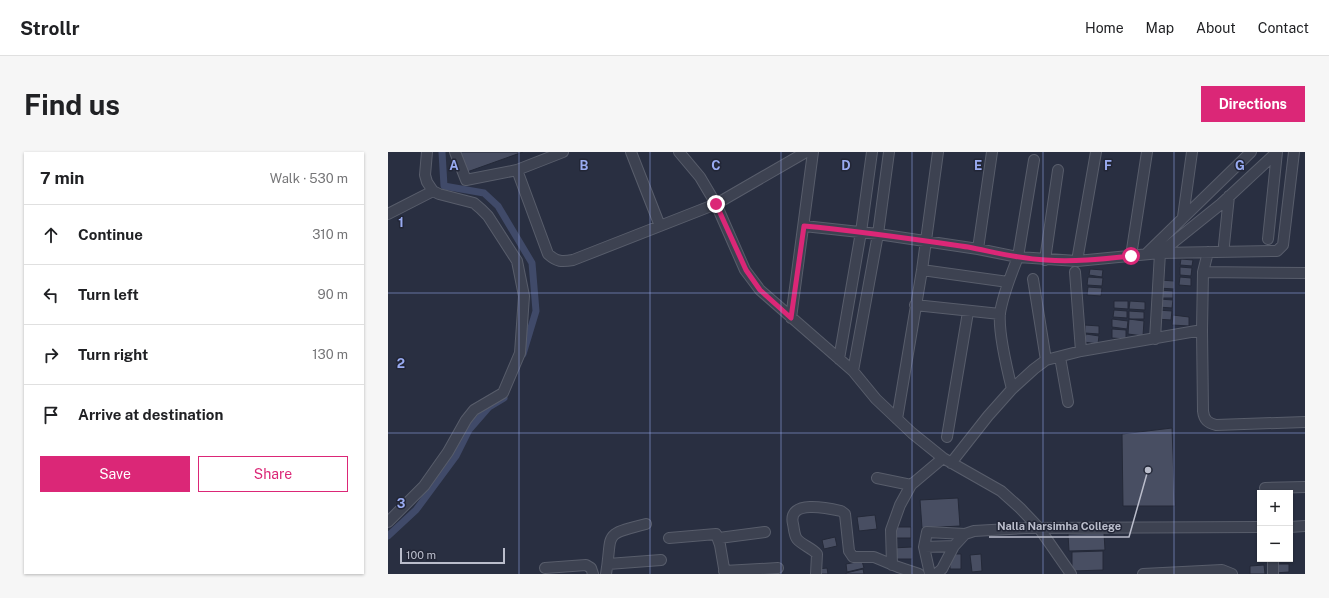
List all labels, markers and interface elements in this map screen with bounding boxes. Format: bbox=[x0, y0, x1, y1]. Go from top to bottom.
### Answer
text: Strollr bbox=[20, 17, 79, 39]
text: Home bbox=[1085, 20, 1124, 36]
text: Map bbox=[1146, 20, 1174, 36]
text: About bbox=[1196, 20, 1236, 36]
text: Contact bbox=[1258, 20, 1309, 36]
button: Directions bbox=[1201, 86, 1305, 122]
text: Find us bbox=[24, 88, 120, 121]
text: A bbox=[449, 158, 459, 173]
text: B bbox=[580, 158, 589, 173]
text: C bbox=[711, 158, 721, 173]
text: D bbox=[841, 158, 851, 173]
text: E bbox=[974, 158, 982, 173]
text: F bbox=[1104, 158, 1112, 173]
text: G bbox=[1235, 158, 1245, 173]
text: 7 min bbox=[40, 168, 84, 188]
text: Walk · 530 m bbox=[270, 171, 348, 186]
route end bbox=[707, 195, 725, 213]
text: 1 bbox=[398, 215, 404, 230]
icon: ahead bbox=[40, 224, 62, 246]
text: Continue bbox=[78, 226, 143, 243]
text: 310 m bbox=[312, 227, 348, 242]
route start bbox=[1122, 247, 1140, 265]
icon: left bbox=[40, 284, 62, 306]
text: Turn left bbox=[78, 286, 139, 303]
text: 90 m bbox=[318, 287, 348, 302]
icon: right bbox=[40, 344, 62, 366]
text: Turn right bbox=[78, 346, 148, 363]
text: 130 m bbox=[312, 347, 348, 362]
text: 2 bbox=[397, 356, 405, 371]
icon: arrive bbox=[40, 404, 62, 426]
text: Arrive at destination bbox=[78, 406, 223, 423]
button: Save bbox=[40, 456, 190, 492]
button: Share bbox=[198, 456, 348, 492]
map controls bbox=[1257, 490, 1293, 562]
button: + bbox=[1257, 490, 1293, 526]
text: 3 bbox=[397, 496, 406, 511]
callout: Nalla Narsimha College bbox=[989, 514, 1129, 537]
text: Nalla Narsimha College bbox=[997, 520, 1121, 532]
button: − bbox=[1257, 526, 1293, 562]
scale bar bbox=[400, 546, 505, 565]
text: 100 m bbox=[406, 549, 436, 561]

